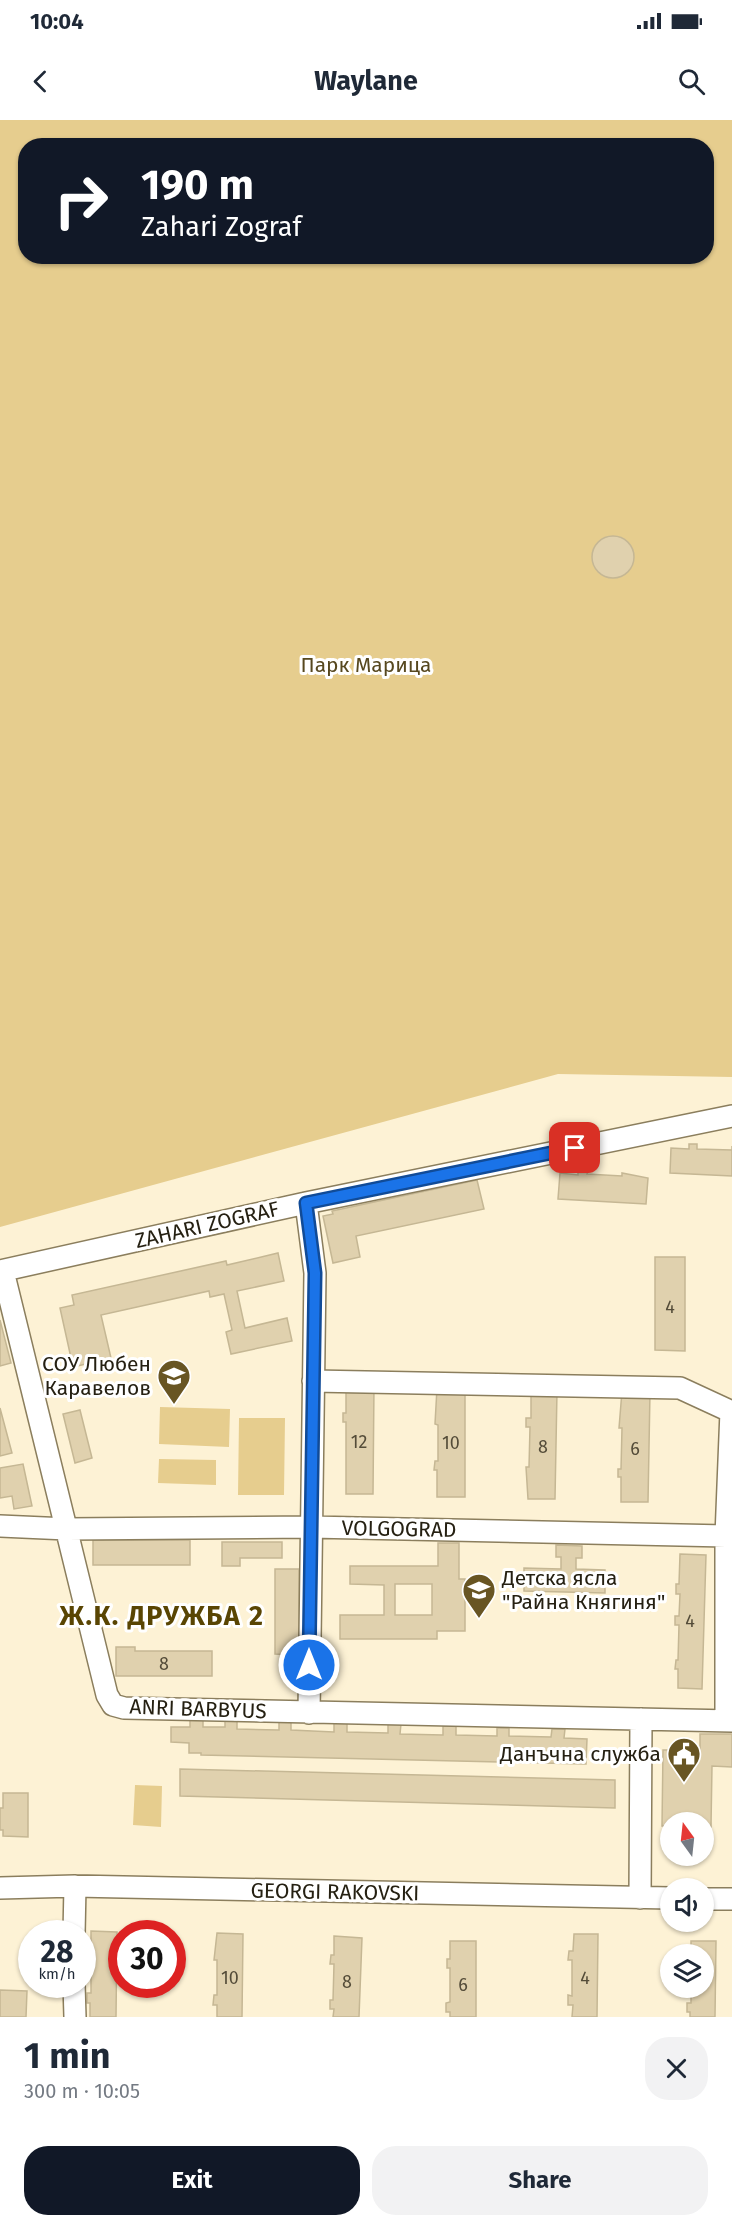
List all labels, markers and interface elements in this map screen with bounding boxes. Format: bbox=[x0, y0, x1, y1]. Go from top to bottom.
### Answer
text: 10:04 bbox=[30, 8, 84, 35]
icon: back bbox=[24, 65, 57, 98]
text: Waylane bbox=[314, 65, 418, 97]
icon: search bbox=[675, 65, 708, 98]
text: 190 m bbox=[141, 160, 254, 210]
icon: right bbox=[42, 162, 120, 240]
text: Zahari Zograf bbox=[141, 211, 302, 243]
park label: Парк Марица bbox=[300, 652, 432, 678]
pin bbox=[549, 1122, 600, 1173]
icon: arrive bbox=[558, 1131, 591, 1164]
street label: ZAHARI ZOGRAF bbox=[132, 1196, 282, 1254]
house number: 4 bbox=[665, 1296, 675, 1318]
place label: СОУ Любен Каравелов bbox=[42, 1351, 151, 1401]
school or university icon: СОУ Любен Каравелов bbox=[156, 1358, 192, 1405]
house number: 12 bbox=[351, 1431, 367, 1453]
house number: 10 bbox=[442, 1432, 460, 1454]
house number: 8 bbox=[538, 1436, 548, 1458]
house number: 6 bbox=[630, 1438, 640, 1460]
street label: VOLGOGRAD bbox=[341, 1515, 457, 1543]
place label: Детска ясла "Райна Княгиня" bbox=[501, 1565, 665, 1615]
school or university icon: Детска ясла "Райна Княгиня" bbox=[461, 1572, 497, 1619]
district label: Ж.К. ДРУЖБА 2 bbox=[59, 1600, 264, 1632]
house number: 4 bbox=[685, 1610, 695, 1632]
position arrow bbox=[277, 1633, 341, 1697]
house number: 8 bbox=[159, 1653, 169, 1675]
street label: ANRI BARBYUS bbox=[129, 1694, 267, 1724]
public building icon: Данъчна служба bbox=[666, 1736, 702, 1783]
place label: Данъчна служба bbox=[499, 1741, 661, 1767]
north arrow bbox=[660, 1812, 714, 1866]
map controls bbox=[660, 1812, 714, 1998]
street label: GEORGI RAKOVSKI bbox=[250, 1878, 420, 1906]
button: sound bbox=[660, 1878, 714, 1932]
speed limit sign: 30 bbox=[108, 1920, 186, 1998]
text: 28 bbox=[41, 1934, 73, 1970]
button: layers bbox=[660, 1944, 714, 1998]
text: km/h bbox=[38, 1965, 76, 1983]
house number: 10 bbox=[221, 1967, 239, 1989]
house number: 4 bbox=[580, 1967, 590, 1989]
house number: 8 bbox=[342, 1971, 352, 1993]
house number: 6 bbox=[458, 1974, 468, 1996]
text: 1 min bbox=[24, 2034, 111, 2078]
button: close bbox=[645, 2037, 708, 2100]
text: 300 m · 10:05 bbox=[24, 2079, 140, 2103]
button: Exit bbox=[24, 2146, 360, 2215]
button: Share bbox=[372, 2146, 708, 2215]

